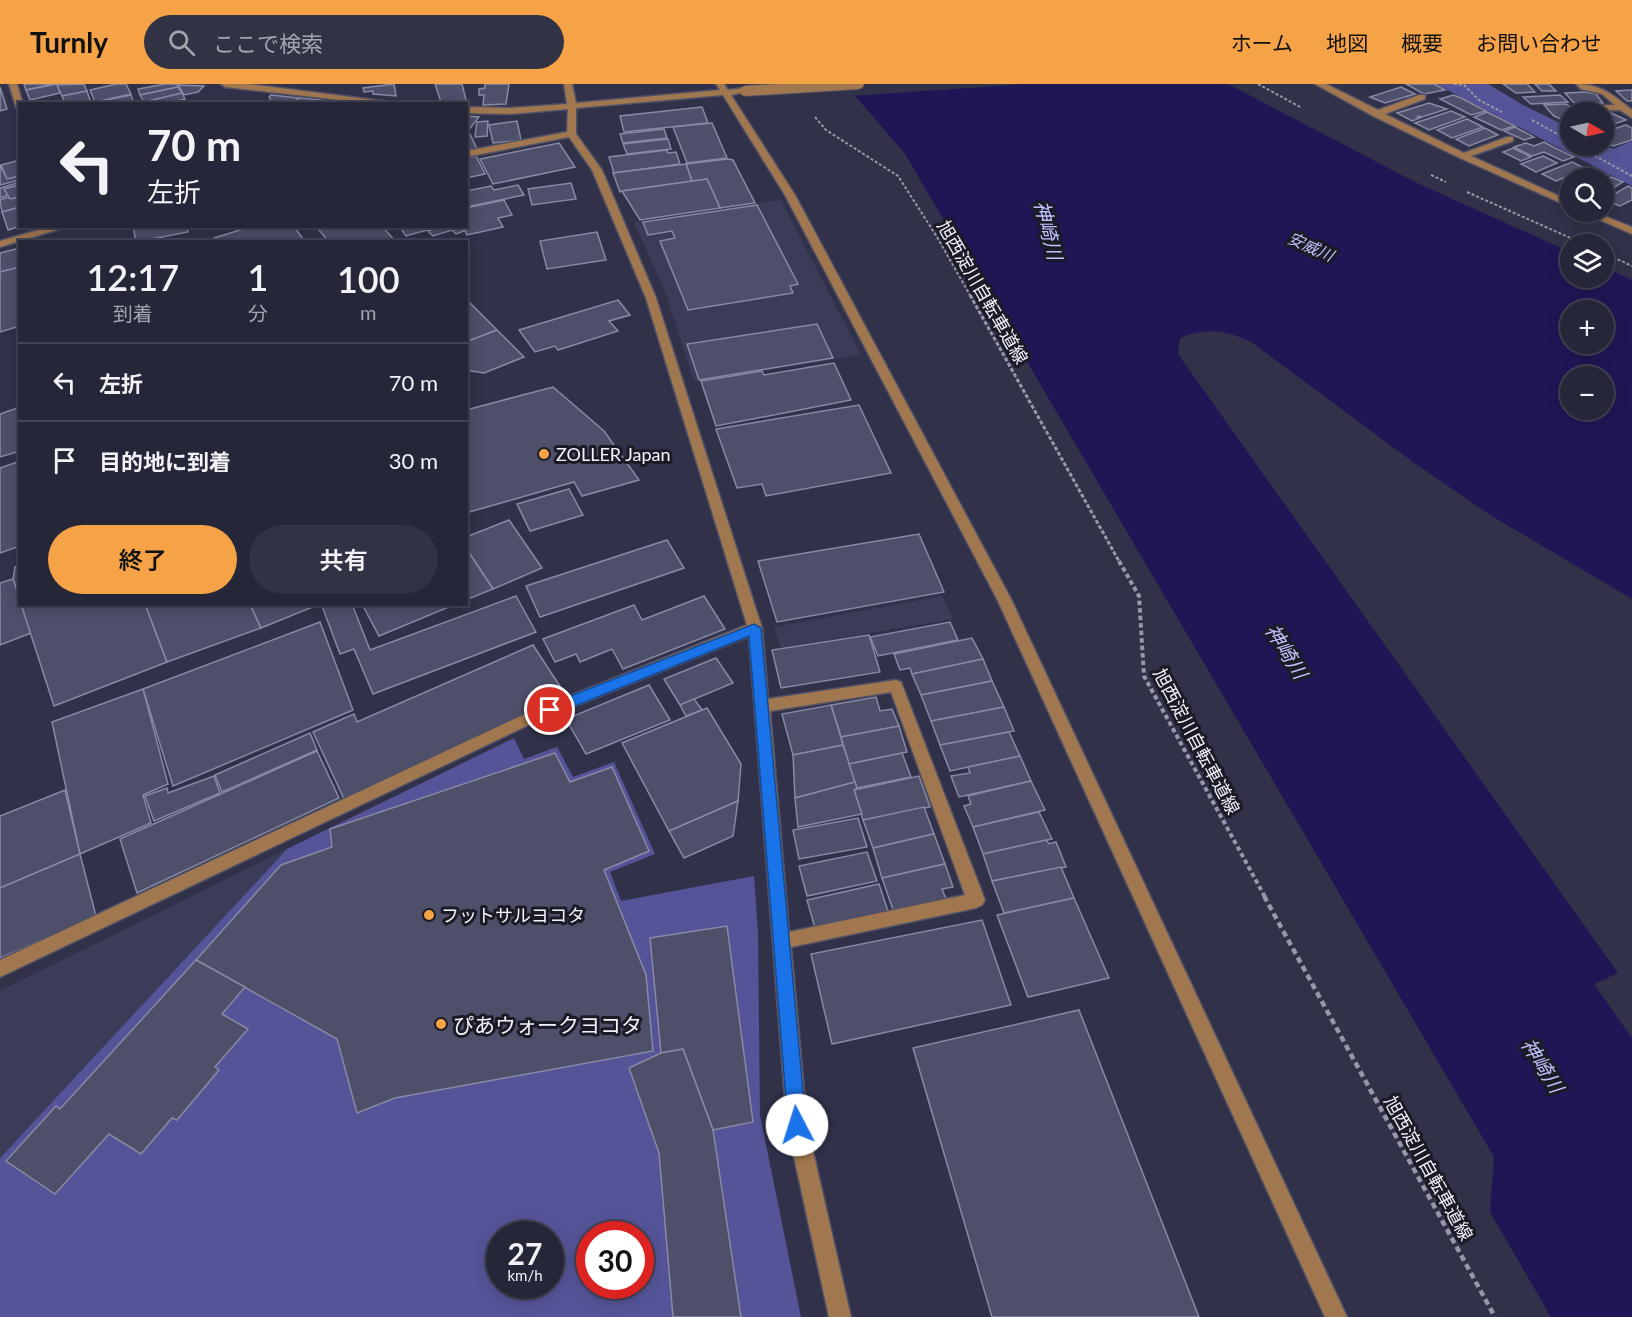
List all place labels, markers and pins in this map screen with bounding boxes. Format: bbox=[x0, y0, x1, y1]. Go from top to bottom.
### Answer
place label: ZOLLER Japan bbox=[556, 443, 670, 465]
marker: ZOLLER Japan bbox=[537, 447, 551, 461]
pin bbox=[524, 684, 575, 735]
place label: フットサルヨコタ bbox=[441, 904, 585, 926]
marker: フットサルヨコタ bbox=[422, 908, 436, 922]
place label: ぴあウォークヨコタ bbox=[453, 1012, 642, 1037]
marker: ぴあウォークヨコタ bbox=[434, 1017, 448, 1031]

